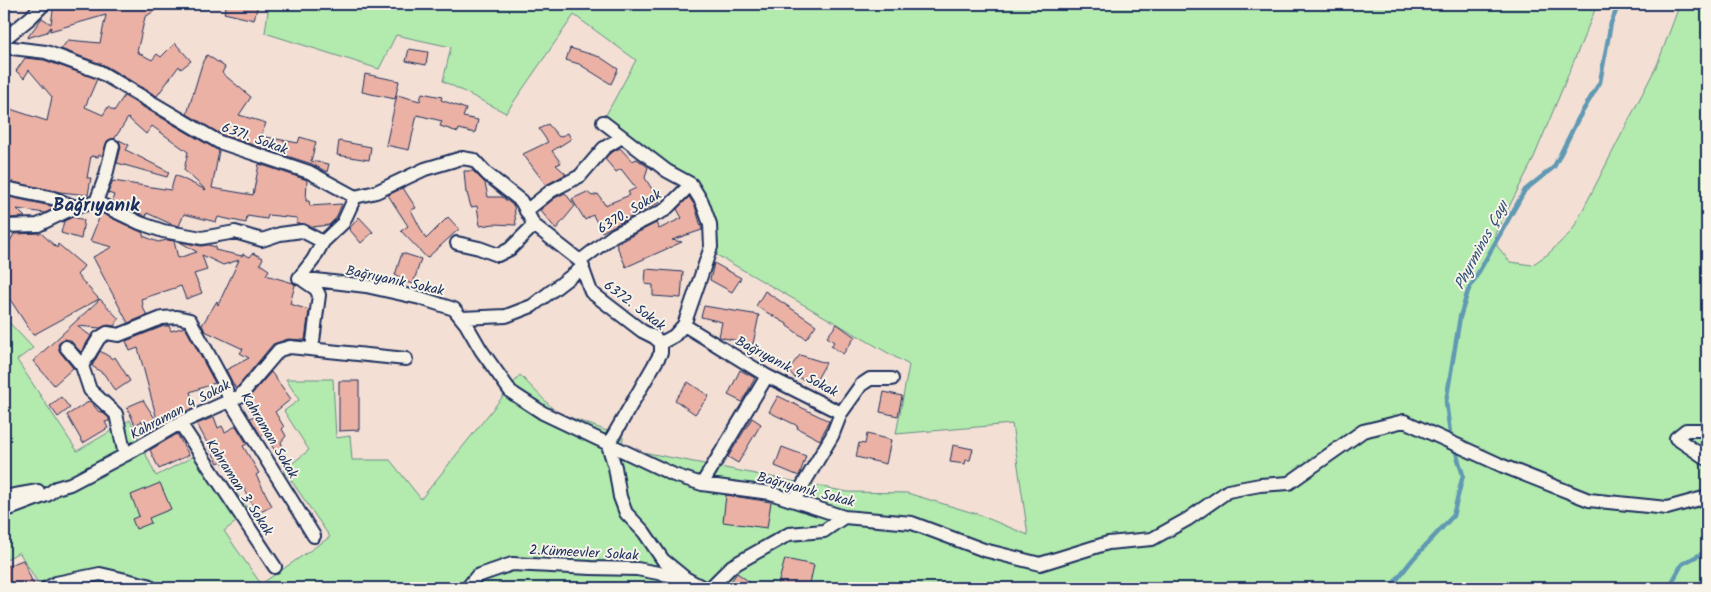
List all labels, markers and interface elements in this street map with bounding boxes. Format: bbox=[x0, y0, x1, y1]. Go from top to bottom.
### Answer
street label: 6371. Sokak bbox=[218, 117, 291, 161]
street label: 6370. Sokak bbox=[593, 184, 666, 240]
district label: Bağrıyanık bbox=[53, 191, 140, 221]
water label: Phyrminos Çayı bbox=[1448, 196, 1516, 294]
street label: Bağrıyanık Sokak bbox=[343, 260, 447, 302]
street label: 6372. Sokak bbox=[599, 275, 670, 337]
street label: Bağrıyanık 4 Sokak bbox=[731, 331, 842, 403]
street label: Kahraman 4 Sokak bbox=[126, 374, 235, 446]
street label: Kahraman Sokak bbox=[235, 388, 304, 483]
street label: Kahraman 3 Sokak bbox=[200, 435, 279, 541]
street label: Bağrıyanık Sokak bbox=[754, 466, 857, 514]
street label: 2.Kümeevler Sokak bbox=[529, 539, 640, 567]

